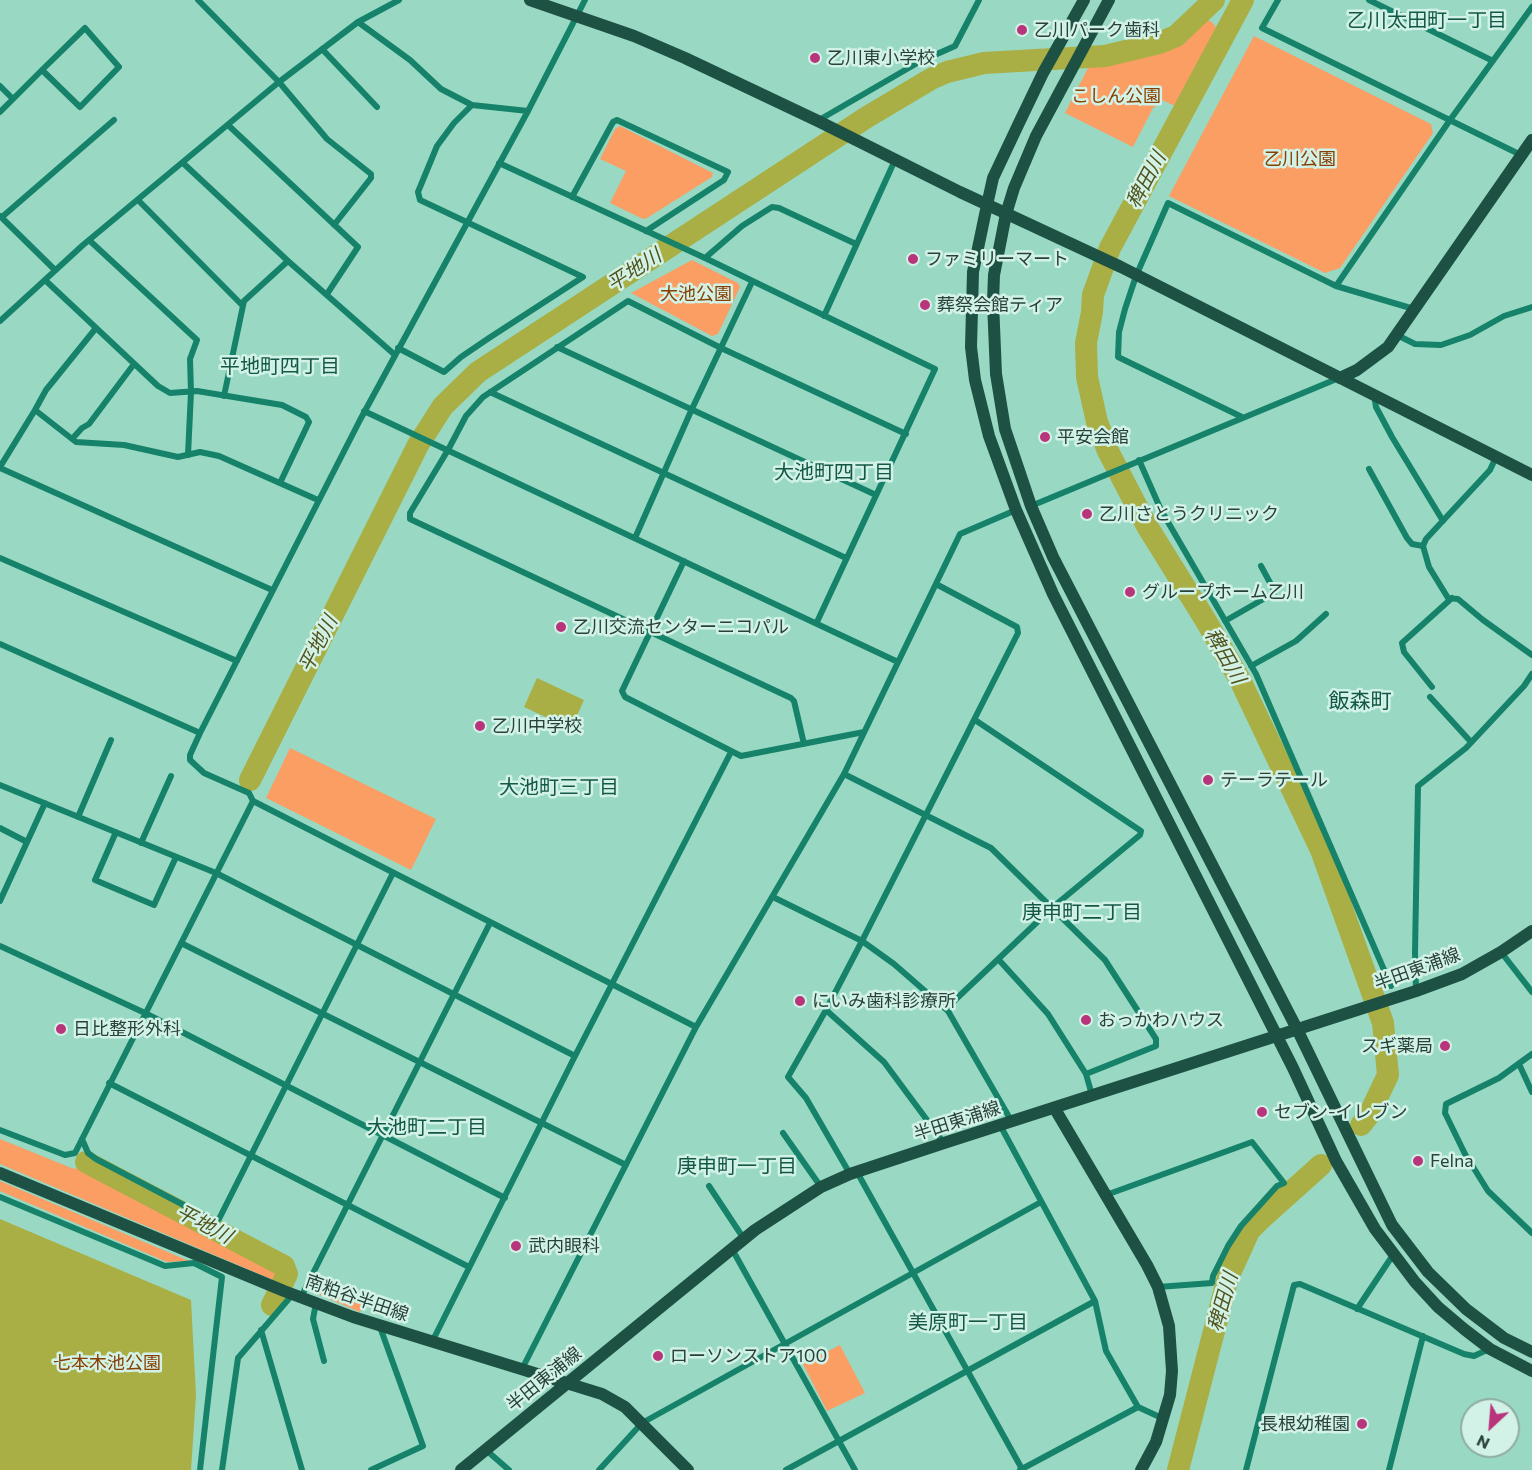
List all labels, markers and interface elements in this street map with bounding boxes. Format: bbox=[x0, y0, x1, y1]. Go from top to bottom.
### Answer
district label: 乙川太田町一丁目 bbox=[1347, 8, 1507, 32]
place label: 乙川パーク歯科 bbox=[1034, 19, 1160, 41]
marker: 乙川パーク歯科 bbox=[1015, 23, 1029, 37]
place label: 乙川東小学校 bbox=[827, 47, 935, 69]
marker: 乙川東小学校 bbox=[808, 51, 822, 65]
park label: こしん公園 bbox=[1071, 85, 1161, 107]
water label: 稗田川 bbox=[1121, 148, 1171, 212]
park label: 乙川公園 bbox=[1264, 148, 1336, 170]
water label: 平地川 bbox=[602, 244, 666, 296]
place label: ファミリーマート bbox=[925, 248, 1069, 270]
marker: ファミリーマート bbox=[906, 252, 920, 266]
park label: 大池公園 bbox=[660, 283, 732, 305]
place label: 葬祭会館ティア bbox=[937, 294, 1063, 316]
marker: 葬祭会館ティア bbox=[918, 298, 932, 312]
district label: 平地町四丁目 bbox=[220, 354, 340, 378]
place label: 平安会館 bbox=[1057, 426, 1129, 448]
marker: 平安会館 bbox=[1038, 430, 1052, 444]
district label: 大池町四丁目 bbox=[774, 460, 894, 484]
place label: 乙川さとうクリニック bbox=[1099, 503, 1279, 525]
marker: 乙川さとうクリニック bbox=[1080, 507, 1094, 521]
place label: グループホーム乙川 bbox=[1142, 581, 1304, 603]
marker: グループホーム乙川 bbox=[1123, 585, 1137, 599]
water label: 平地川 bbox=[294, 612, 342, 676]
place label: 乙川交流センターニコパル bbox=[573, 616, 789, 638]
marker: 乙川交流センターニコパル bbox=[554, 620, 568, 634]
water label: 稗田川 bbox=[1200, 624, 1250, 688]
district label: 飯森町 bbox=[1329, 688, 1391, 714]
place label: 乙川中学校 bbox=[492, 715, 582, 737]
marker: 乙川中学校 bbox=[473, 719, 487, 733]
place label: テーラテール bbox=[1220, 769, 1328, 791]
marker: テーラテール bbox=[1201, 773, 1215, 787]
district label: 大池町三丁目 bbox=[499, 775, 619, 799]
district label: 庚申町二丁目 bbox=[1022, 900, 1142, 924]
street label: 半田東浦線 bbox=[1371, 943, 1463, 995]
place label: にいみ歯科診療所 bbox=[812, 990, 956, 1012]
marker: にいみ歯科診療所 bbox=[793, 994, 807, 1008]
place label: おっかわハウス bbox=[1098, 1009, 1224, 1031]
marker: おっかわハウス bbox=[1079, 1013, 1093, 1027]
place label: 日比整形外科 bbox=[73, 1018, 181, 1040]
marker: 日比整形外科 bbox=[54, 1022, 68, 1036]
place label: スギ薬局 bbox=[1361, 1035, 1433, 1057]
marker: スギ薬局 bbox=[1438, 1039, 1452, 1053]
street label: 半田東浦線 bbox=[911, 1097, 1003, 1145]
place label: セブン-イレブン bbox=[1274, 1101, 1408, 1123]
marker: セブン-イレブン bbox=[1255, 1105, 1269, 1119]
district label: 大池町二丁目 bbox=[367, 1115, 487, 1139]
place label: Felna bbox=[1430, 1150, 1474, 1172]
district label: 庚申町一丁目 bbox=[677, 1154, 797, 1178]
marker: Felna bbox=[1411, 1154, 1425, 1168]
water label: 平地川 bbox=[172, 1199, 236, 1249]
place label: 武内眼科 bbox=[528, 1235, 600, 1257]
marker: 武内眼科 bbox=[509, 1239, 523, 1253]
street label: 南粕谷半田線 bbox=[302, 1270, 412, 1326]
water label: 稗田川 bbox=[1203, 1270, 1243, 1334]
district label: 美原町一丁目 bbox=[908, 1310, 1028, 1334]
street label: 半田東浦線 bbox=[502, 1342, 586, 1416]
place label: ローソンストア100 bbox=[670, 1345, 827, 1367]
marker: ローソンストア100 bbox=[651, 1349, 665, 1363]
park label: 七本木池公園 bbox=[53, 1352, 161, 1374]
north arrow bbox=[1460, 1398, 1520, 1458]
place label: 長根幼稚園 bbox=[1260, 1413, 1350, 1435]
marker: 長根幼稚園 bbox=[1355, 1417, 1369, 1431]
text: N bbox=[1473, 1432, 1492, 1454]

